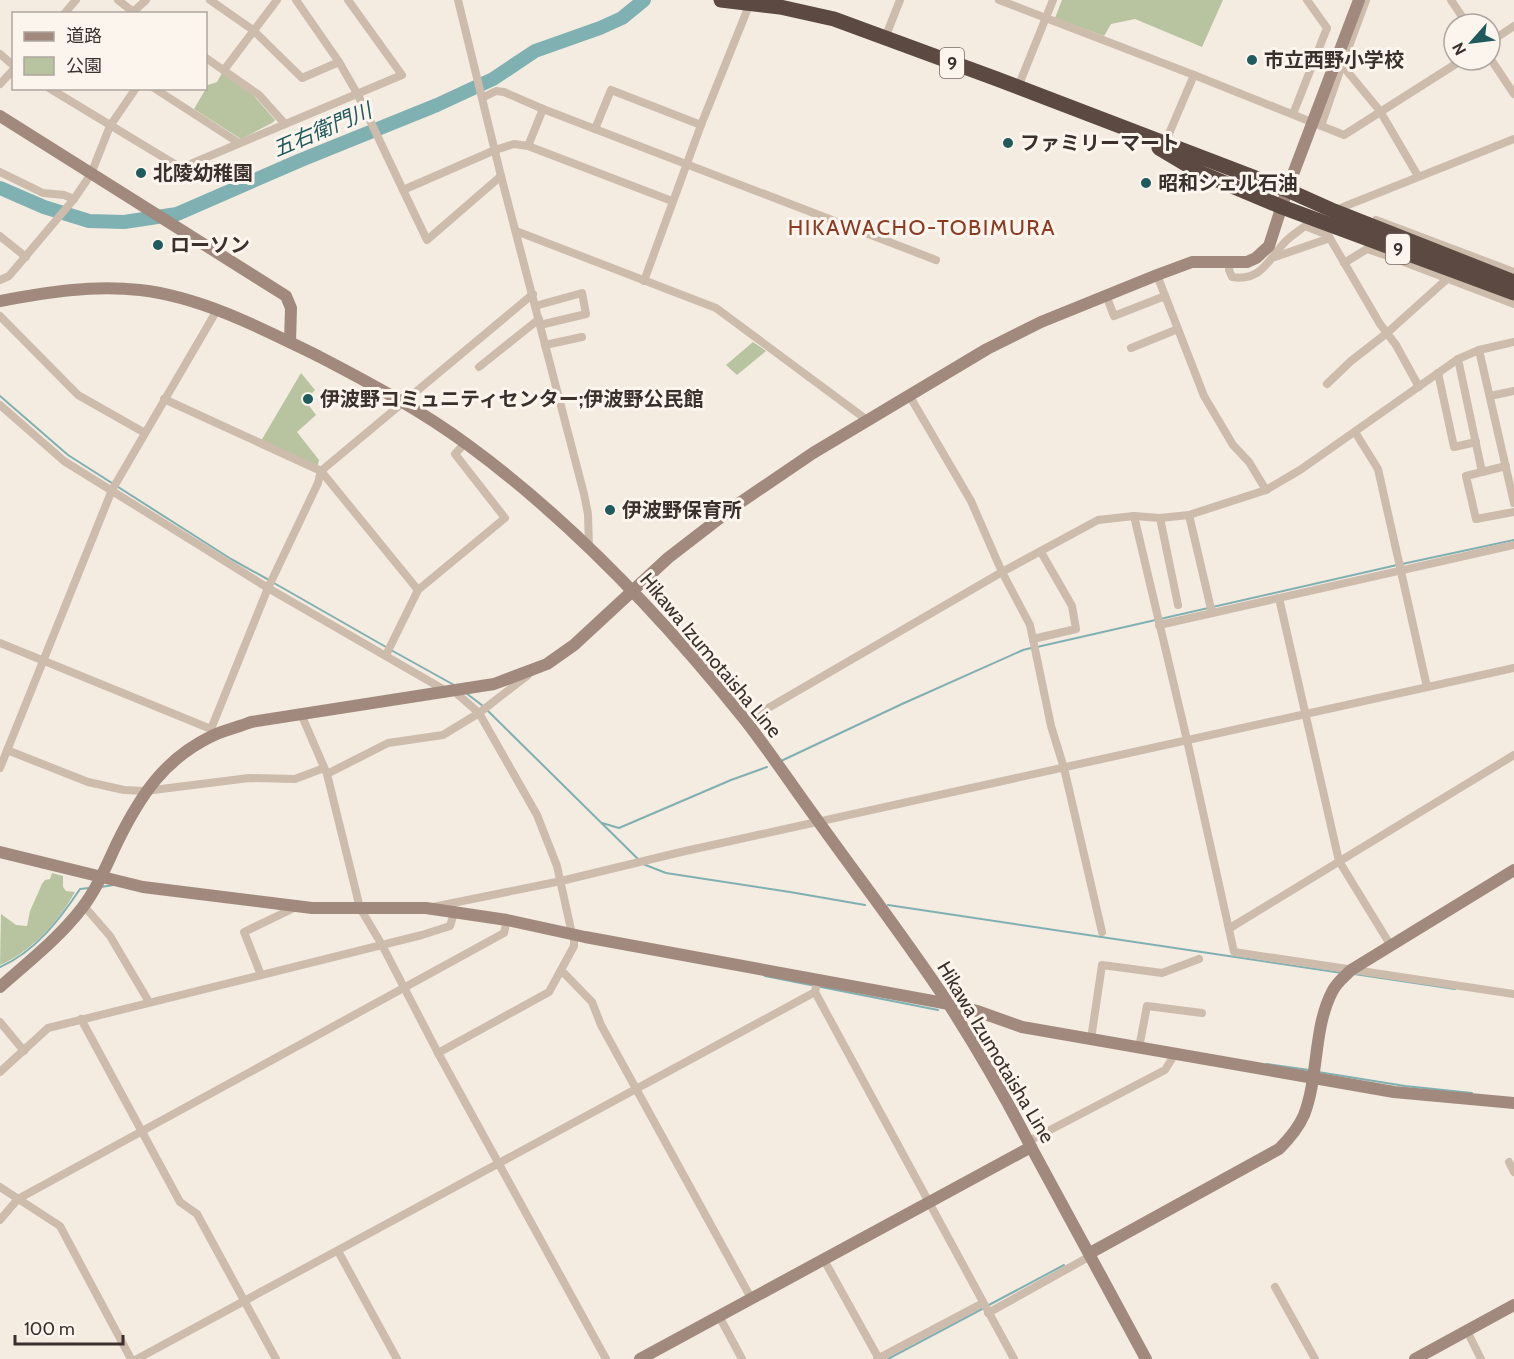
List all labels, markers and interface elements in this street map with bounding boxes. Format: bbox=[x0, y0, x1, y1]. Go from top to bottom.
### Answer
legend bbox=[12, 12, 207, 90]
north arrow bbox=[1442, 12, 1502, 72]
text: 道路 bbox=[66, 25, 102, 47]
text: N bbox=[1448, 39, 1470, 58]
road number: 9 bbox=[940, 48, 964, 78]
place label: 市立西野小学校 bbox=[1264, 48, 1404, 72]
marker: 市立西野小学校 bbox=[1245, 53, 1259, 67]
text: 公園 bbox=[66, 55, 102, 77]
water label: 五右衛門川 bbox=[269, 97, 377, 162]
place label: ファミリーマート bbox=[1020, 131, 1180, 155]
marker: ファミリーマート bbox=[1001, 136, 1015, 150]
place label: 北陵幼稚園 bbox=[153, 161, 253, 185]
marker: 北陵幼稚園 bbox=[134, 166, 148, 180]
place label: 昭和シェル石油 bbox=[1158, 171, 1298, 195]
marker: 昭和シェル石油 bbox=[1139, 176, 1153, 190]
district label: HIKAWACHO-TOBIMURA bbox=[788, 214, 1056, 241]
place label: ローソン bbox=[170, 233, 250, 257]
road number: 9 bbox=[1386, 234, 1410, 264]
marker: ローソン bbox=[151, 238, 165, 252]
place label: 伊波野コミュニティセンター;伊波野公民館 bbox=[320, 387, 703, 411]
marker: 伊波野コミュニティセンター;伊波野公民館 bbox=[301, 392, 315, 406]
place label: 伊波野保育所 bbox=[622, 498, 742, 522]
marker: 伊波野保育所 bbox=[603, 503, 617, 517]
street label: Hikawa Izumotaisha Line bbox=[635, 568, 787, 742]
street label: Hikawa Izumotaisha Line bbox=[932, 957, 1060, 1147]
scale bar bbox=[15, 1308, 123, 1346]
text: 100 m bbox=[24, 1318, 75, 1340]

